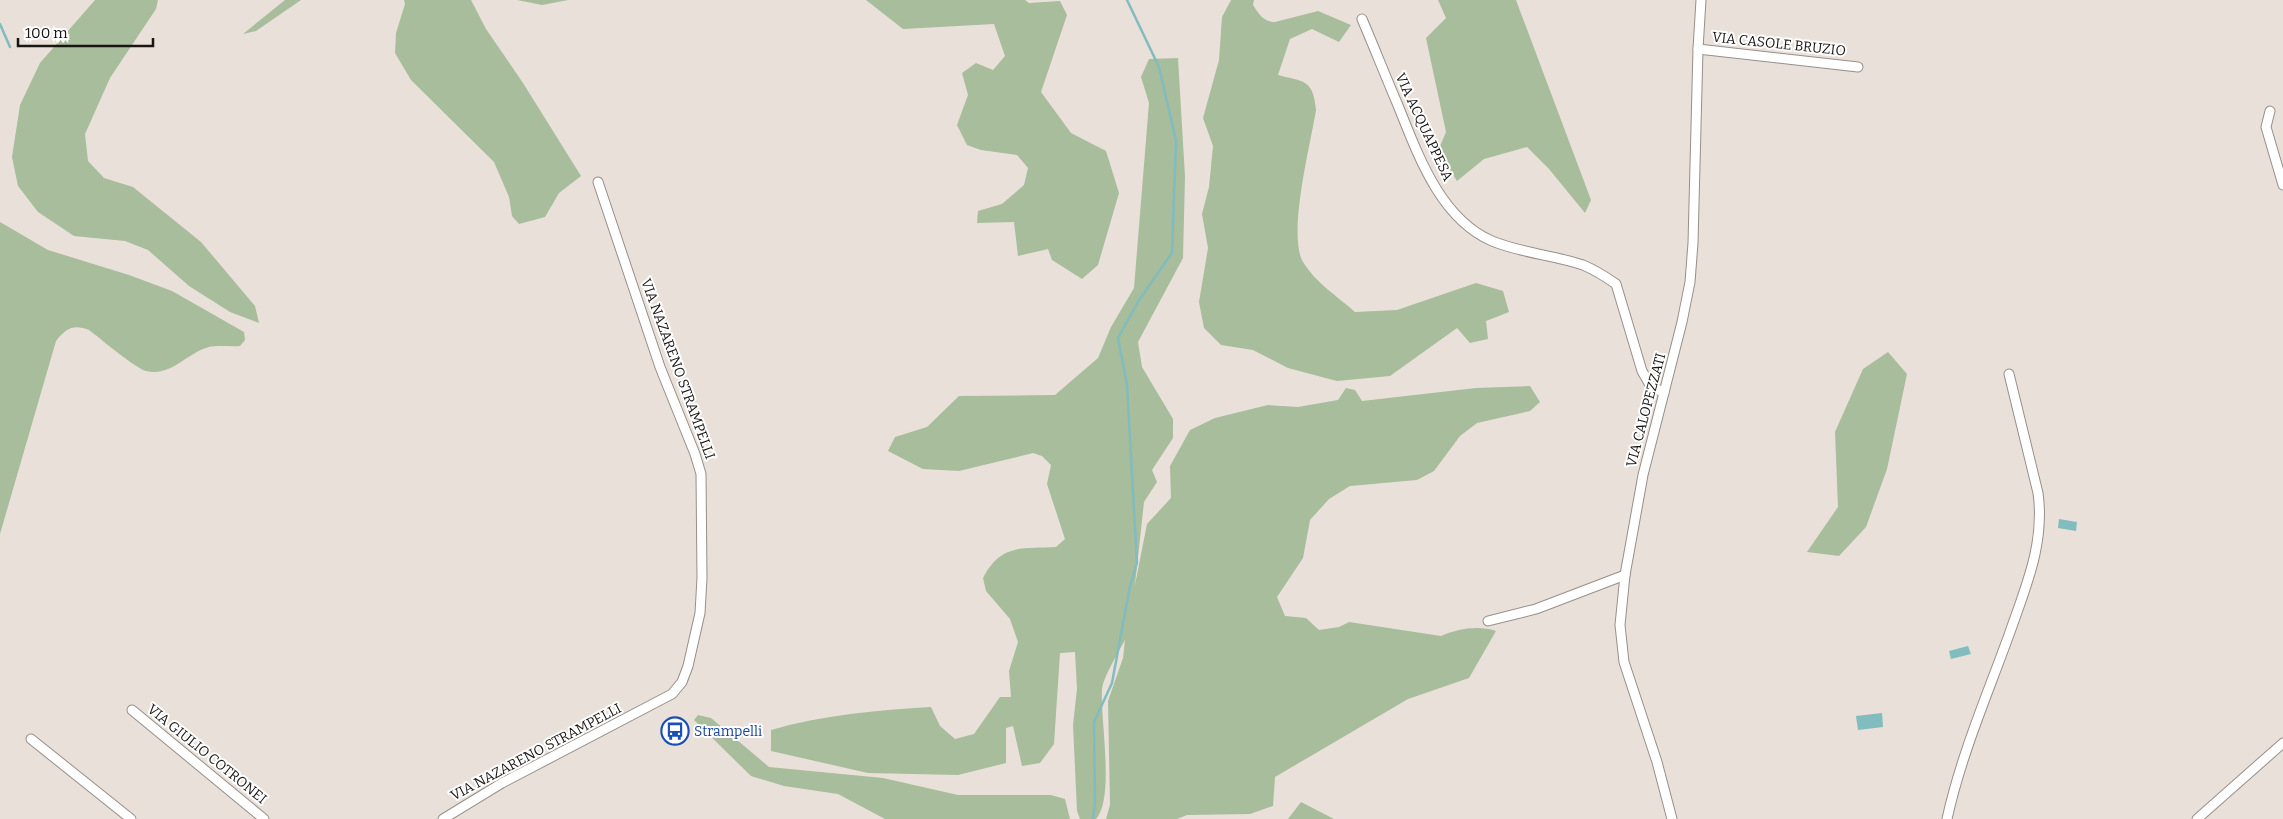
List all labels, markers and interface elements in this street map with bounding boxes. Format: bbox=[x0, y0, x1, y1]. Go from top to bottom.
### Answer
scale bar bbox=[18, 15, 152, 47]
text: 100 m bbox=[25, 24, 68, 42]
street label: VIA CASOLE BRUZIO bbox=[1711, 29, 1847, 59]
street label: VIA ACQUAPPESA bbox=[1392, 70, 1456, 184]
street label: VIA NAZARENO STRAMPELLI bbox=[637, 276, 719, 462]
street label: VIA CALOPEZZATI bbox=[1623, 351, 1669, 469]
street label: VIA NAZARENO STRAMPELLI bbox=[448, 700, 624, 804]
street label: VIA GIULIO COTRONEI bbox=[144, 701, 270, 807]
bus stop icon: Strampelli bbox=[660, 716, 690, 746]
place label: Strampelli bbox=[694, 723, 762, 740]

